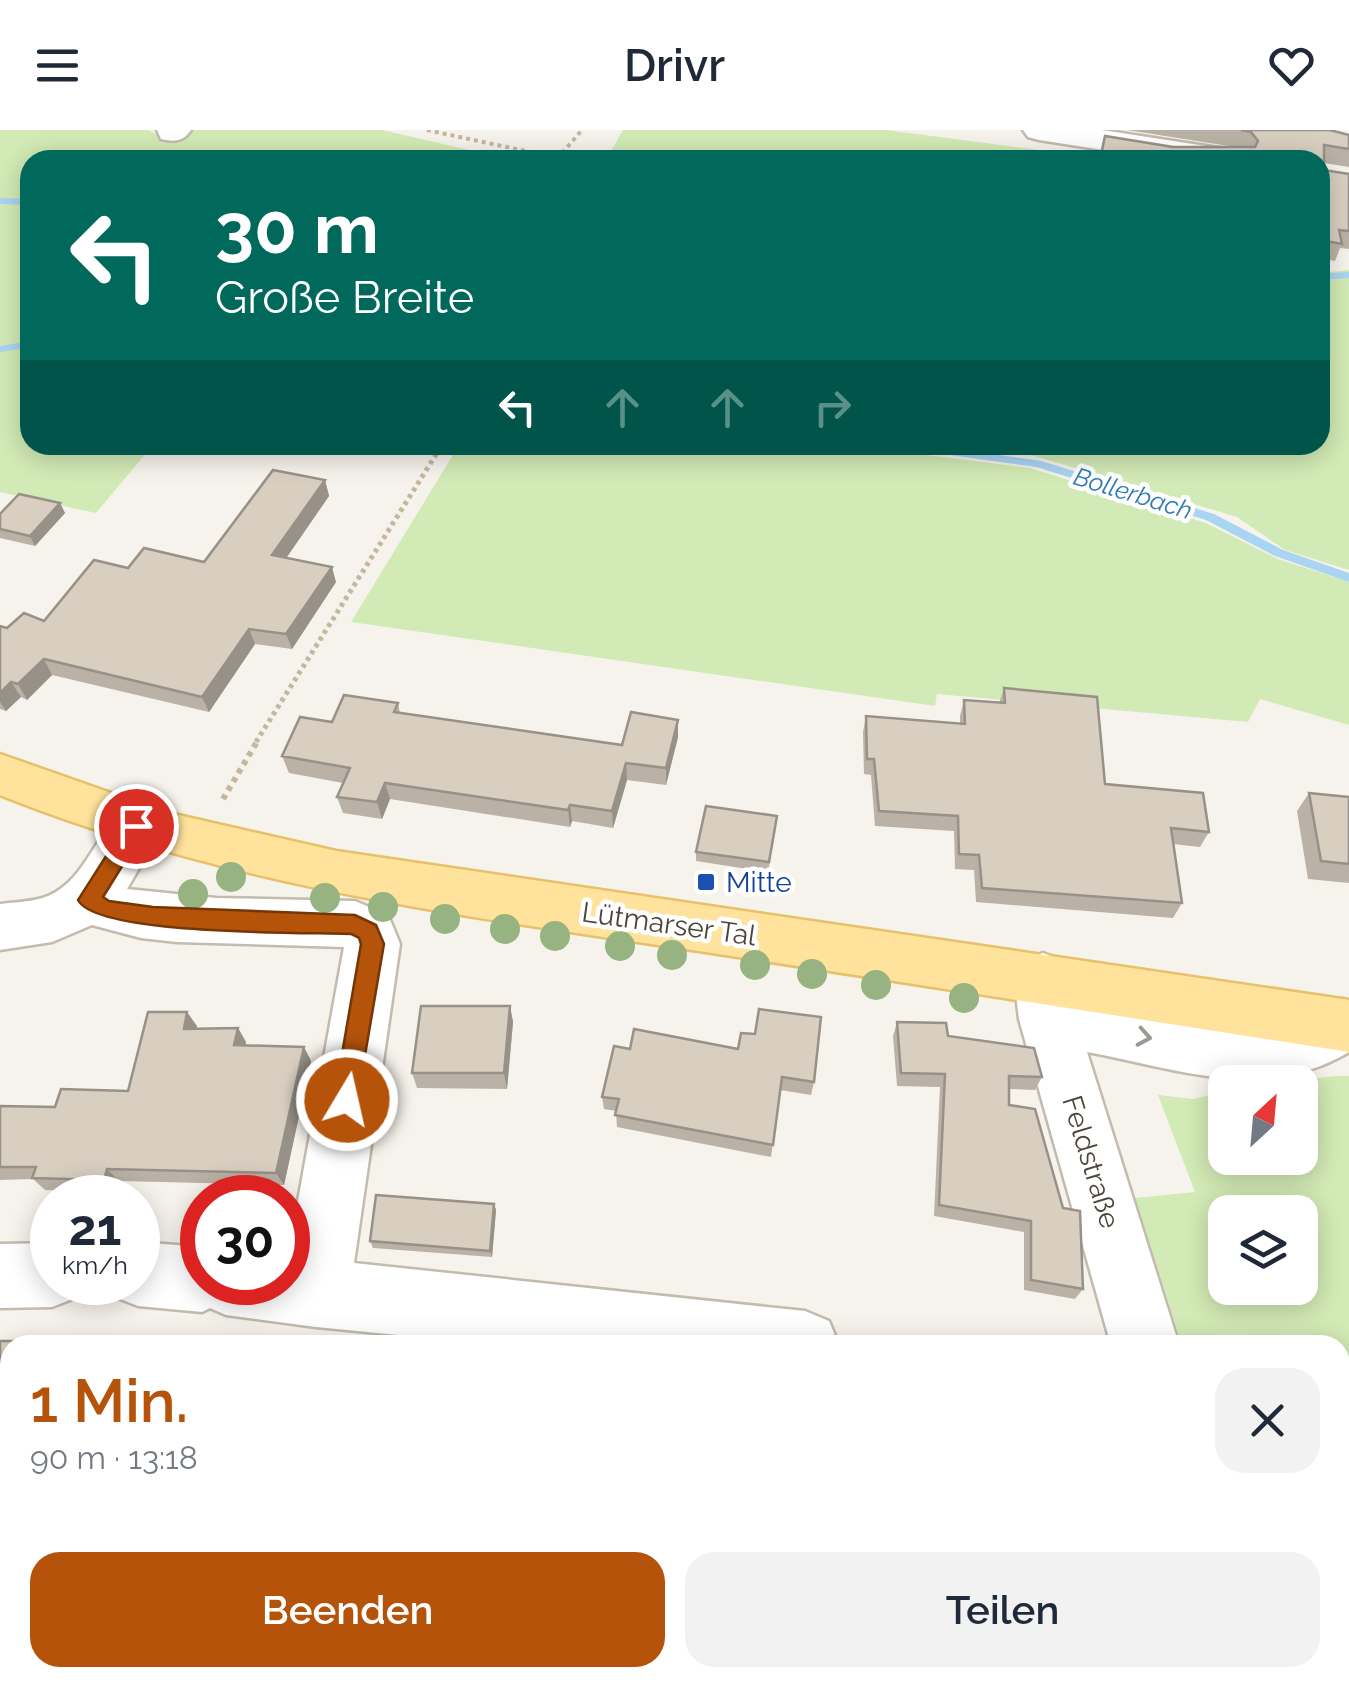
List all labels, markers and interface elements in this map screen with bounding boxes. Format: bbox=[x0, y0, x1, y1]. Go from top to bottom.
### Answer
icon: menu bbox=[30, 38, 85, 93]
icon: heart bbox=[1264, 38, 1319, 93]
text: Drivr bbox=[624, 39, 725, 92]
text: 30 m bbox=[215, 187, 379, 269]
icon: left bbox=[50, 190, 180, 320]
text: Große Breite bbox=[215, 271, 474, 324]
icon: left bbox=[490, 380, 545, 435]
icon: ahead bbox=[595, 380, 650, 435]
icon: ahead bbox=[700, 380, 755, 435]
icon: right bbox=[805, 380, 860, 435]
water label: Bollerbach bbox=[1070, 461, 1196, 525]
pin bbox=[94, 784, 179, 869]
icon: arrive bbox=[109, 799, 164, 854]
place label: Mitte bbox=[726, 866, 792, 899]
marker: Mitte bbox=[695, 871, 717, 893]
street label: Lütmarser Tal bbox=[580, 895, 759, 953]
one-way arrow bbox=[1135, 1026, 1152, 1047]
position arrow bbox=[295, 1048, 399, 1152]
north arrow bbox=[1208, 1065, 1318, 1175]
map controls bbox=[1208, 1065, 1318, 1305]
street label: Feldstraße bbox=[1055, 1092, 1127, 1232]
speed limit sign: 30 bbox=[180, 1175, 310, 1305]
button: layers bbox=[1208, 1195, 1318, 1305]
text: 21 bbox=[69, 1198, 121, 1257]
text: km/h bbox=[62, 1250, 128, 1280]
text: 1 Min. bbox=[30, 1366, 188, 1436]
button: close bbox=[1215, 1368, 1320, 1473]
text: 90 m · 13:18 bbox=[30, 1439, 198, 1476]
button: Beenden bbox=[30, 1552, 665, 1667]
button: Teilen bbox=[685, 1552, 1320, 1667]

